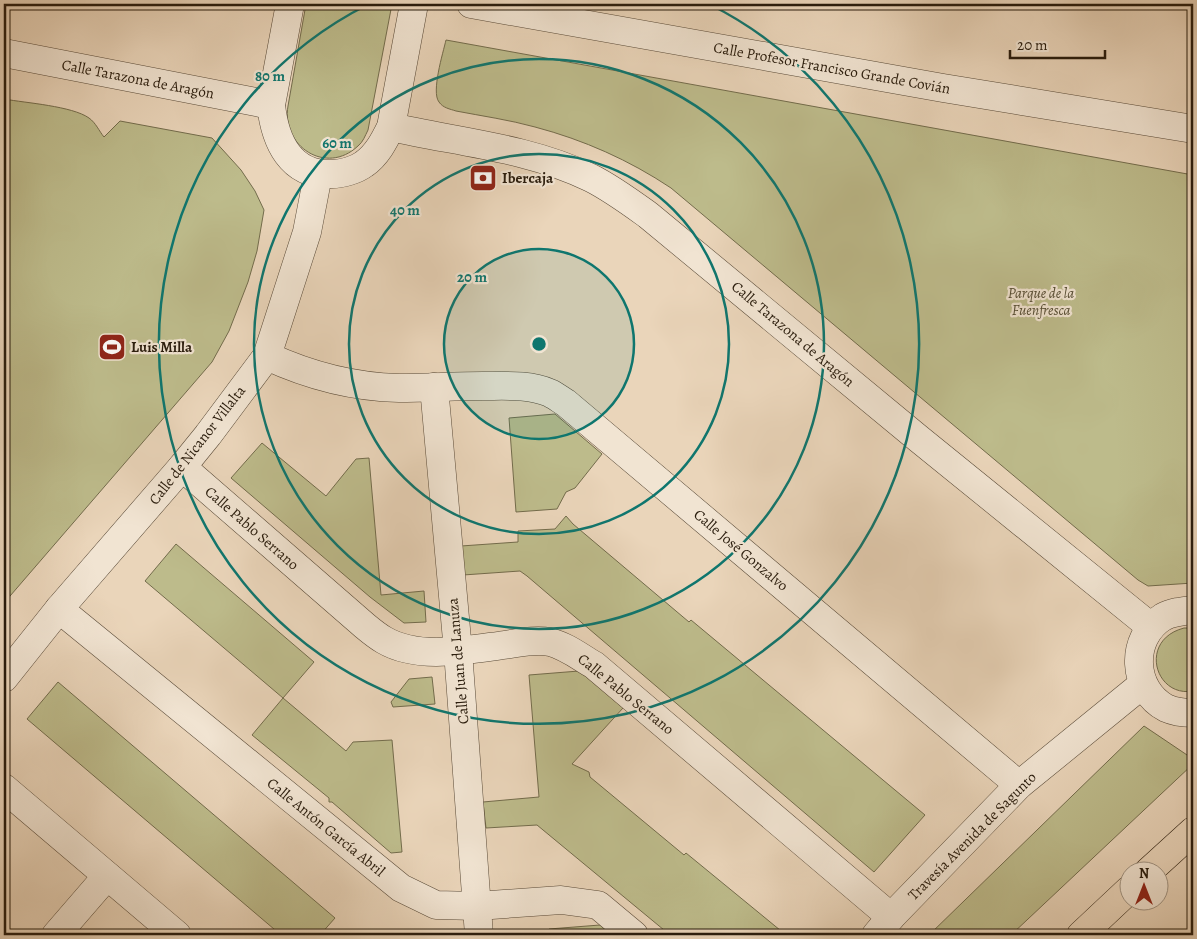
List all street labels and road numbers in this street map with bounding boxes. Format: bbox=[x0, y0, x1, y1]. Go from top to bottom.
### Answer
street label: Calle Profesor Francisco Grande Covián bbox=[712, 37, 952, 99]
street label: Calle Tarazona de Aragón bbox=[60, 54, 216, 104]
street label: Calle Tarazona de Aragón bbox=[727, 277, 859, 391]
street label: Calle de Nicanor Villalta bbox=[144, 381, 250, 509]
street label: Calle Pablo Serrano bbox=[201, 482, 303, 574]
street label: Calle José Gonzalvo bbox=[689, 504, 793, 596]
street label: Calle Juan de Lanuza bbox=[443, 597, 473, 725]
street label: Calle Pablo Serrano bbox=[574, 649, 678, 739]
street label: Travesía Avenida de Sagunto bbox=[903, 767, 1041, 905]
street label: Calle Antón García Abril bbox=[263, 773, 389, 881]

